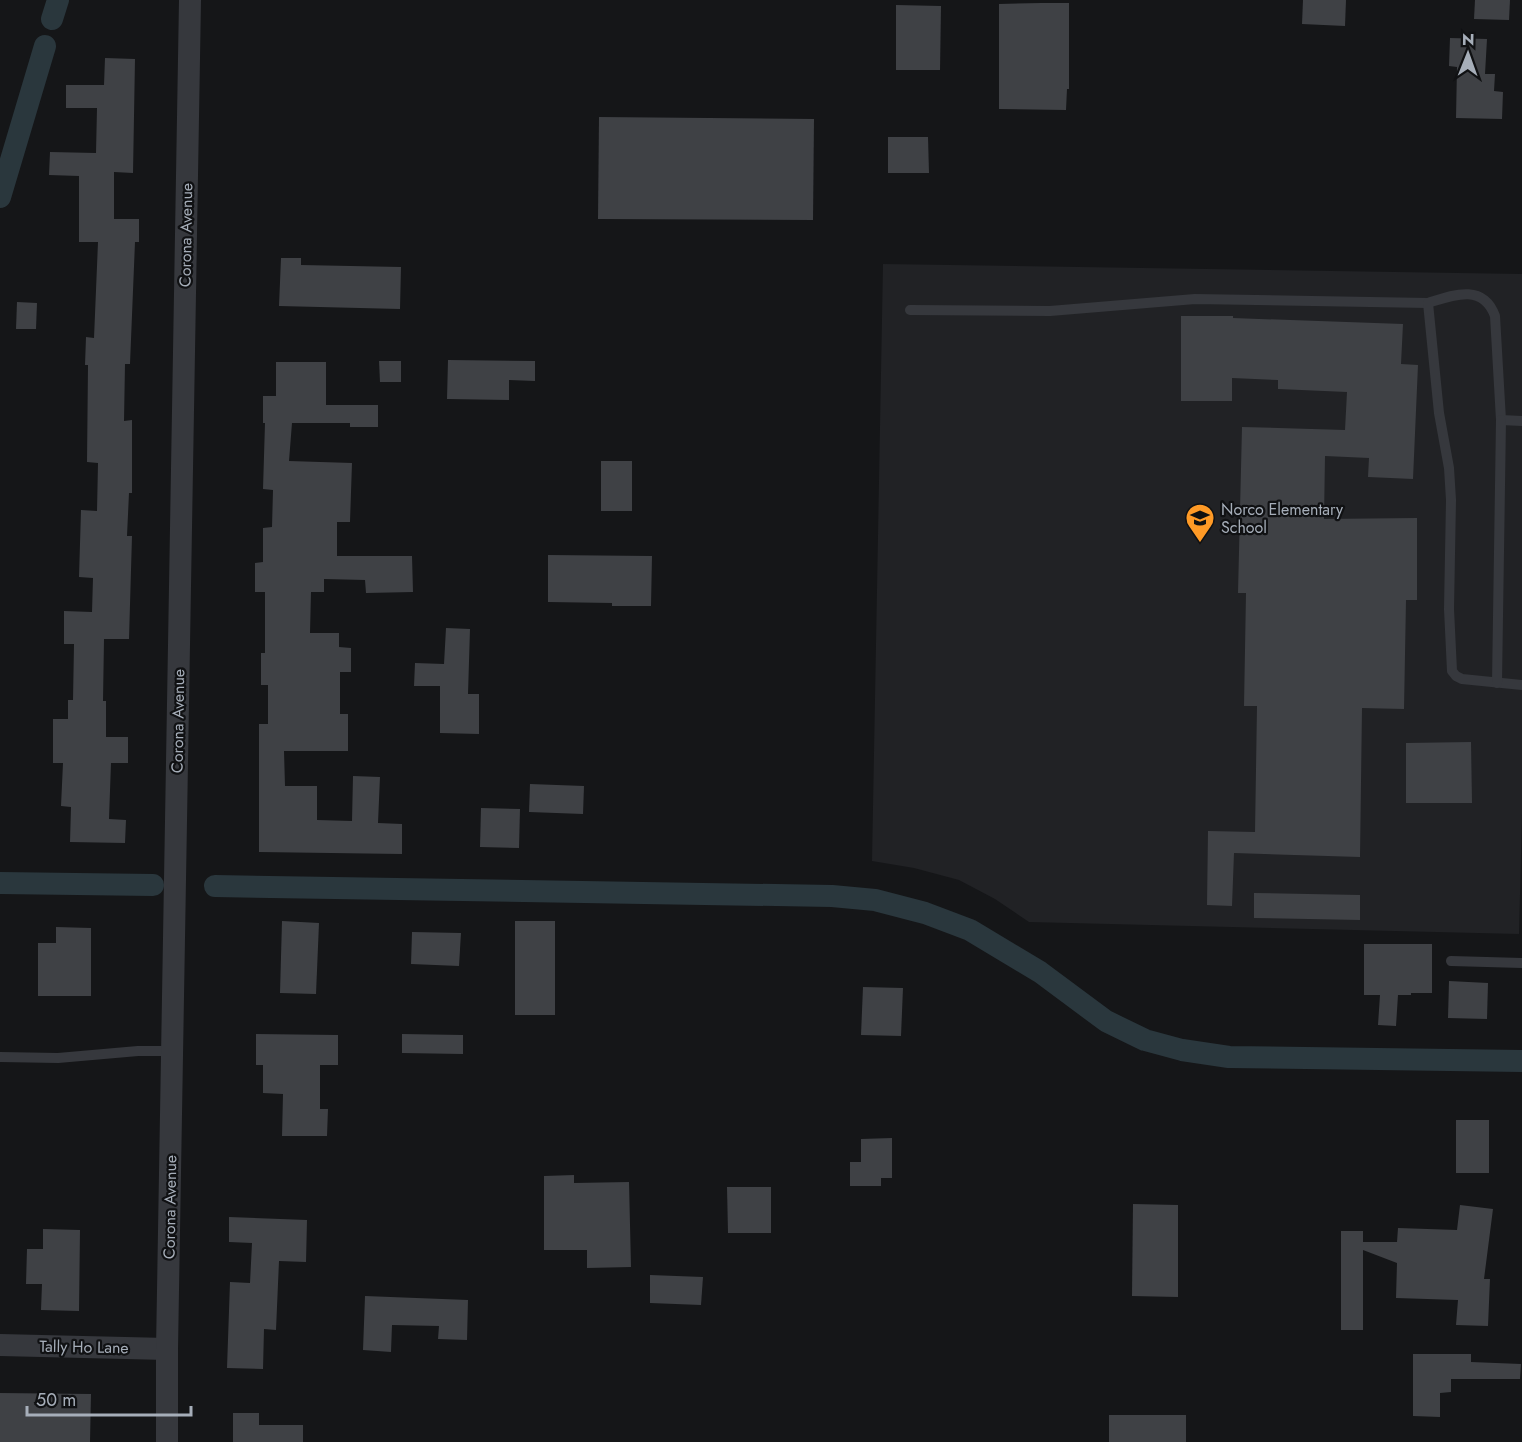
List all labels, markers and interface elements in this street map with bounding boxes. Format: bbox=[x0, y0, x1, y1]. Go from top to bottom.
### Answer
north arrow bbox=[1438, 24, 1498, 84]
text: N bbox=[1462, 28, 1475, 51]
street label: Corona Avenue bbox=[174, 183, 198, 287]
place label: Norco Elementary School bbox=[1221, 498, 1344, 539]
school or university icon: Norco Elementary School bbox=[1184, 502, 1216, 544]
street label: Corona Avenue bbox=[166, 669, 190, 773]
street label: Corona Avenue bbox=[158, 1155, 182, 1259]
street label: Tally Ho Lane bbox=[39, 1335, 129, 1359]
scale bar bbox=[27, 1379, 190, 1417]
text: 50 m bbox=[36, 1387, 76, 1413]

